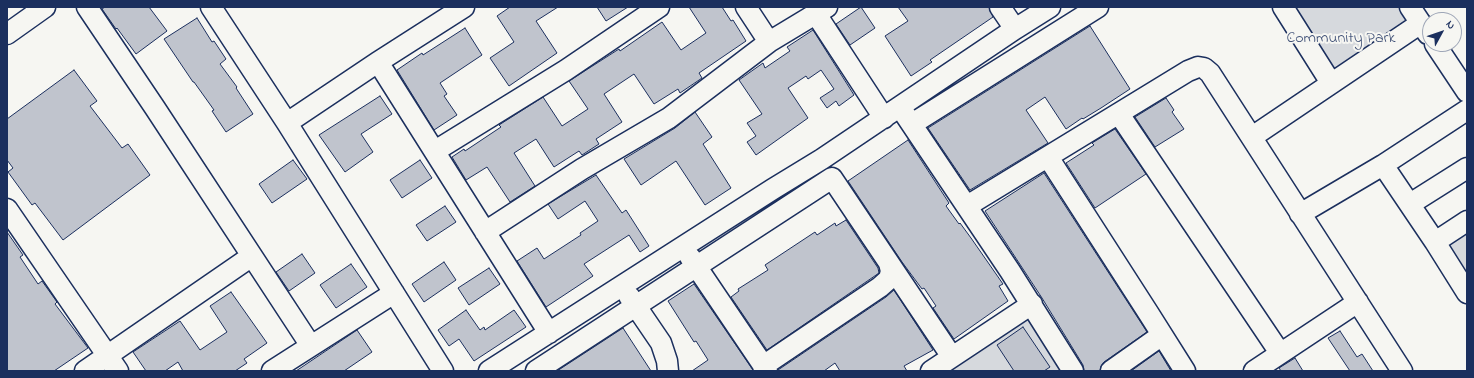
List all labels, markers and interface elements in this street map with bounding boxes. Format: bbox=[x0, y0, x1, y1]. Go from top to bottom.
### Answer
north arrow bbox=[1422, 12, 1462, 52]
text: N bbox=[1442, 17, 1459, 33]
park label: Community Park bbox=[1287, 29, 1395, 49]

